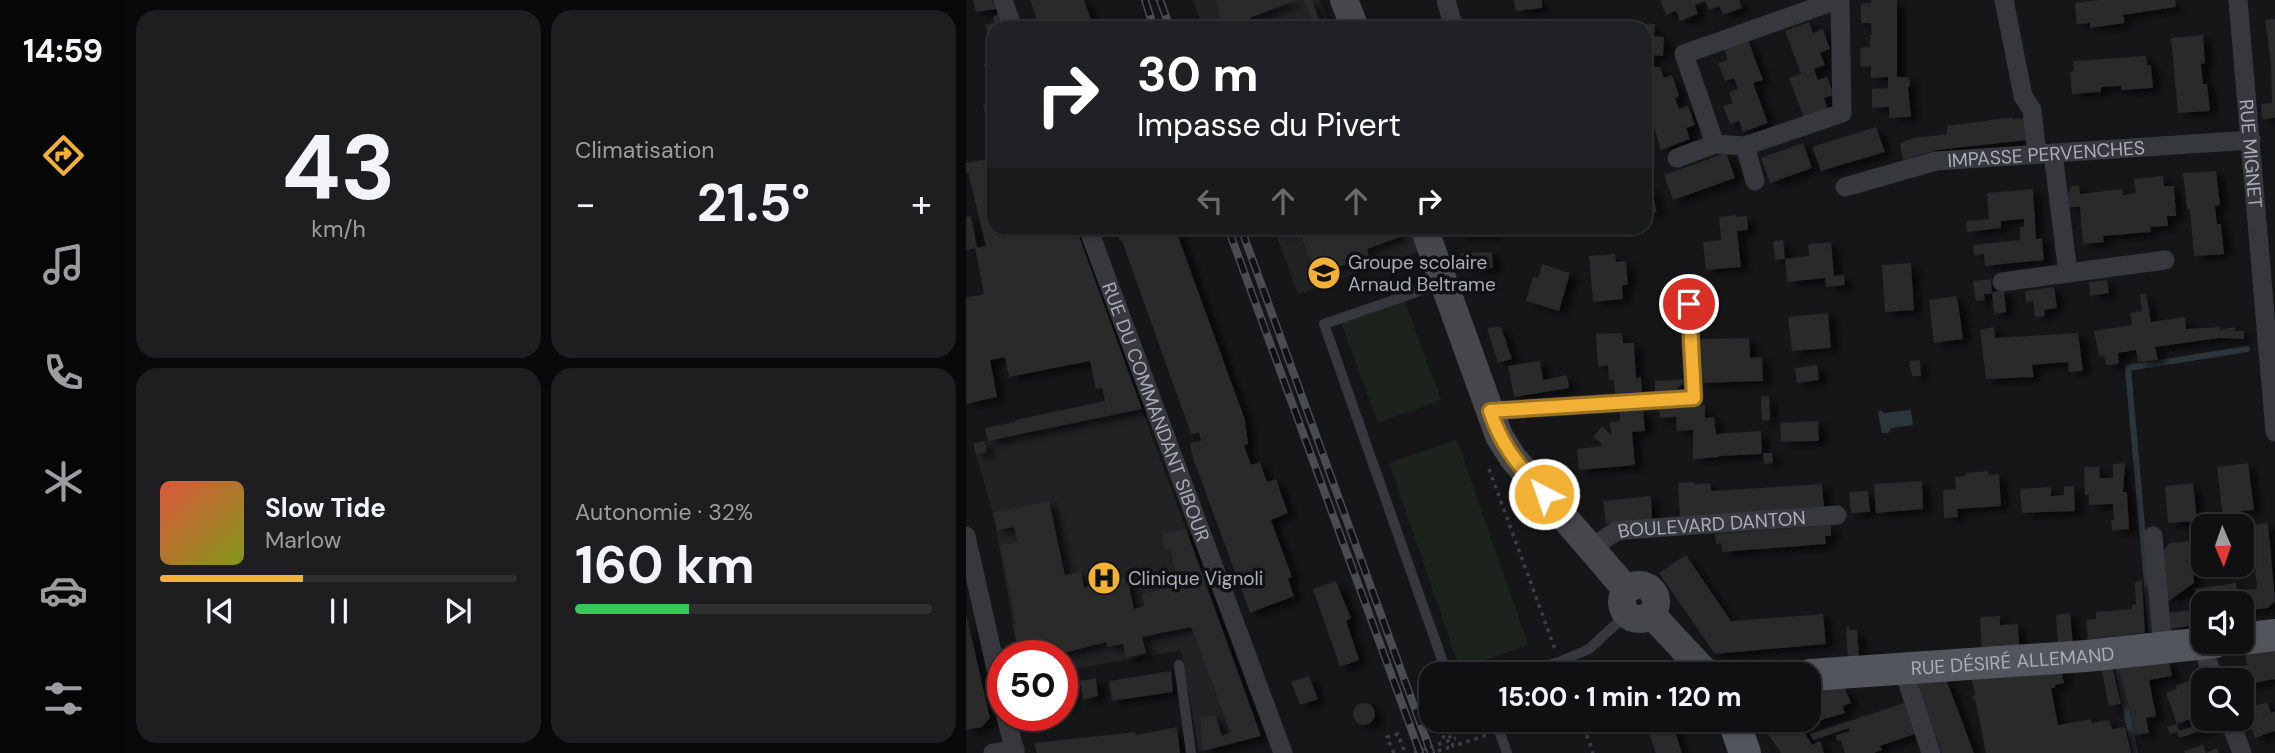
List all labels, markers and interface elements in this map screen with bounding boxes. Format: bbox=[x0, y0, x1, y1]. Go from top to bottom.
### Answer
text: 14:59 bbox=[23, 30, 103, 72]
text: 30 m bbox=[1137, 42, 1259, 106]
icon: right bbox=[1022, 49, 1113, 140]
street label: RUE MIGNET bbox=[2234, 98, 2268, 209]
text: Impasse du Pivert bbox=[1137, 104, 1401, 146]
text: 43 bbox=[281, 109, 396, 227]
icon: directions bbox=[39, 131, 88, 180]
text: Climatisation bbox=[575, 135, 714, 165]
street label: IMPASSE PERVENCHES bbox=[1947, 135, 2146, 173]
text: 21.5° bbox=[697, 169, 810, 237]
text: − bbox=[575, 179, 596, 229]
text: + bbox=[911, 179, 932, 229]
icon: left bbox=[1191, 182, 1229, 220]
icon: ahead bbox=[1264, 182, 1302, 220]
icon: ahead bbox=[1337, 182, 1375, 220]
icon: right bbox=[1410, 182, 1448, 220]
text: km/h bbox=[311, 214, 366, 244]
icon: music bbox=[39, 240, 88, 289]
place label: Groupe scolaire Arnaud Beltrame bbox=[1348, 250, 1496, 297]
school or university icon: Groupe scolaire Arnaud Beltrame bbox=[1305, 254, 1343, 292]
pin bbox=[1659, 274, 1719, 334]
street label: RUE DU COMMANDANT SIBOUR bbox=[1096, 279, 1215, 545]
icon: arrive bbox=[1670, 285, 1708, 323]
icon: phone bbox=[39, 348, 88, 397]
icon: climate bbox=[39, 457, 88, 506]
position arrow bbox=[1507, 457, 1581, 531]
text: Slow Tide bbox=[265, 491, 386, 525]
text: Autonomie · 32% bbox=[575, 497, 753, 527]
street label: BOULEVARD DANTON bbox=[1615, 505, 1806, 544]
north arrow bbox=[2191, 514, 2254, 578]
map controls bbox=[2191, 514, 2254, 731]
text: Marlow bbox=[265, 525, 341, 555]
text: 160 km bbox=[575, 531, 755, 599]
hospital icon: Clinique Vignoli bbox=[1085, 559, 1123, 597]
icon: car bbox=[39, 566, 88, 615]
place label: Clinique Vignoli bbox=[1128, 566, 1263, 591]
button: sound bbox=[2191, 591, 2254, 654]
icon: previous bbox=[201, 592, 239, 630]
icon: pause bbox=[320, 592, 358, 630]
icon: next bbox=[439, 592, 477, 630]
speed limit sign: 50 bbox=[987, 640, 1078, 731]
street label: RUE DÉSIRÉ ALLEMAND bbox=[1910, 641, 2116, 681]
button: search bbox=[2191, 668, 2254, 731]
icon: filters bbox=[39, 674, 88, 723]
text: 15:00 · 1 min · 120 m bbox=[1499, 680, 1741, 714]

